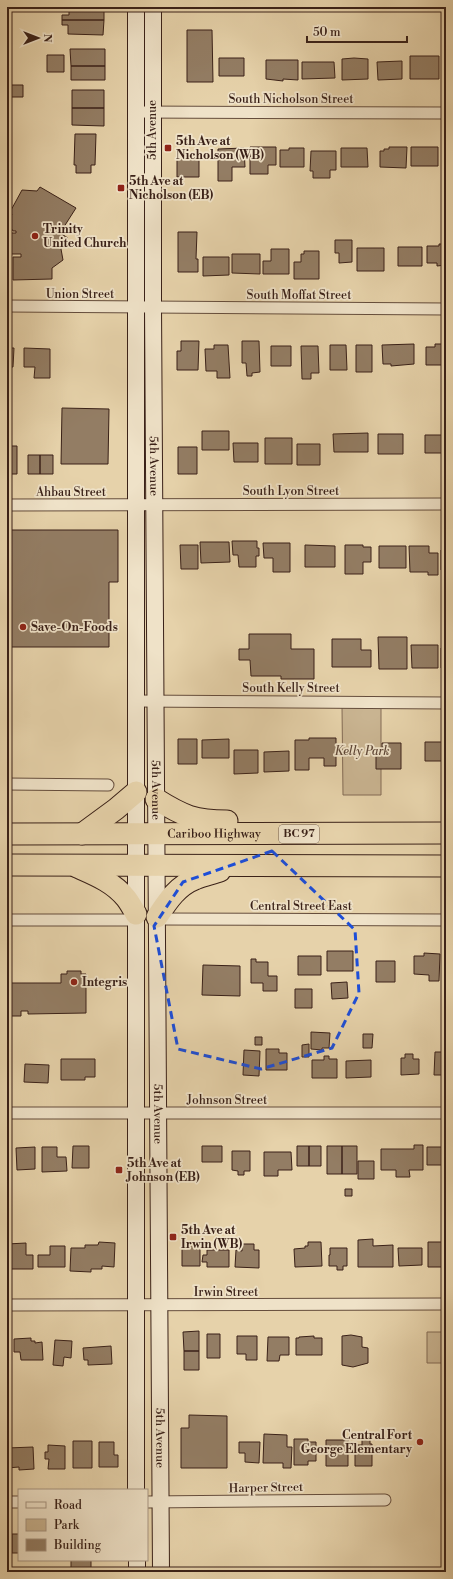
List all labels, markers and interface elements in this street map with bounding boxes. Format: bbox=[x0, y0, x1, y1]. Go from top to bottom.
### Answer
north arrow bbox=[18, 18, 58, 58]
scale bar bbox=[307, 18, 407, 44]
text: 50 m bbox=[313, 25, 341, 40]
text: N bbox=[40, 34, 54, 43]
street label: South Nicholson Street bbox=[228, 92, 354, 107]
street label: 5th Avenue bbox=[145, 100, 160, 160]
place label: 5th Ave at Nicholson (WB) bbox=[176, 134, 264, 163]
marker: 5th Ave at Nicholson (WB) bbox=[163, 143, 173, 153]
place label: 5th Ave at Nicholson (EB) bbox=[129, 174, 213, 203]
marker: 5th Ave at Nicholson (EB) bbox=[116, 183, 126, 193]
place label: Trinity United Church bbox=[43, 222, 127, 251]
marker: Trinity United Church bbox=[30, 231, 40, 241]
street label: Union Street bbox=[46, 287, 115, 302]
street label: South Moffat Street bbox=[247, 288, 352, 303]
street label: 5th Avenue bbox=[146, 436, 162, 496]
street label: South Lyon Street bbox=[243, 484, 340, 499]
street label: Ahbau Street bbox=[35, 485, 107, 500]
place label: Save-On-Foods bbox=[31, 620, 118, 635]
marker: Save-On-Foods bbox=[18, 622, 28, 632]
street label: South Kelly Street bbox=[242, 681, 340, 696]
park label: Kelly Park bbox=[335, 744, 389, 759]
street label: 5th Avenue bbox=[148, 760, 164, 820]
road number: BC 97 bbox=[279, 825, 319, 843]
street label: Cariboo Highway bbox=[167, 826, 261, 841]
street label: Central Street East bbox=[250, 899, 353, 914]
place label: Integris bbox=[82, 975, 127, 990]
marker: Integris bbox=[69, 977, 79, 987]
street label: 5th Avenue bbox=[150, 1084, 166, 1144]
street label: Johnson Street bbox=[186, 1093, 268, 1108]
place label: 5th Ave at Johnson (EB) bbox=[125, 1156, 200, 1185]
marker: 5th Ave at Johnson (EB) bbox=[114, 1165, 124, 1175]
place label: 5th Ave at Irwin (WB) bbox=[181, 1223, 242, 1252]
marker: 5th Ave at Irwin (WB) bbox=[168, 1232, 178, 1242]
street label: Irwin Street bbox=[194, 1285, 259, 1300]
street label: 5th Avenue bbox=[152, 1408, 168, 1468]
place label: Central Fort George Elementary bbox=[301, 1428, 413, 1457]
marker: Central Fort George Elementary bbox=[415, 1437, 425, 1447]
street label: Harper Street bbox=[229, 1480, 304, 1496]
legend bbox=[18, 1489, 148, 1561]
text: Road bbox=[54, 1498, 82, 1513]
text: Park bbox=[54, 1518, 80, 1533]
text: Building bbox=[53, 1538, 102, 1553]

